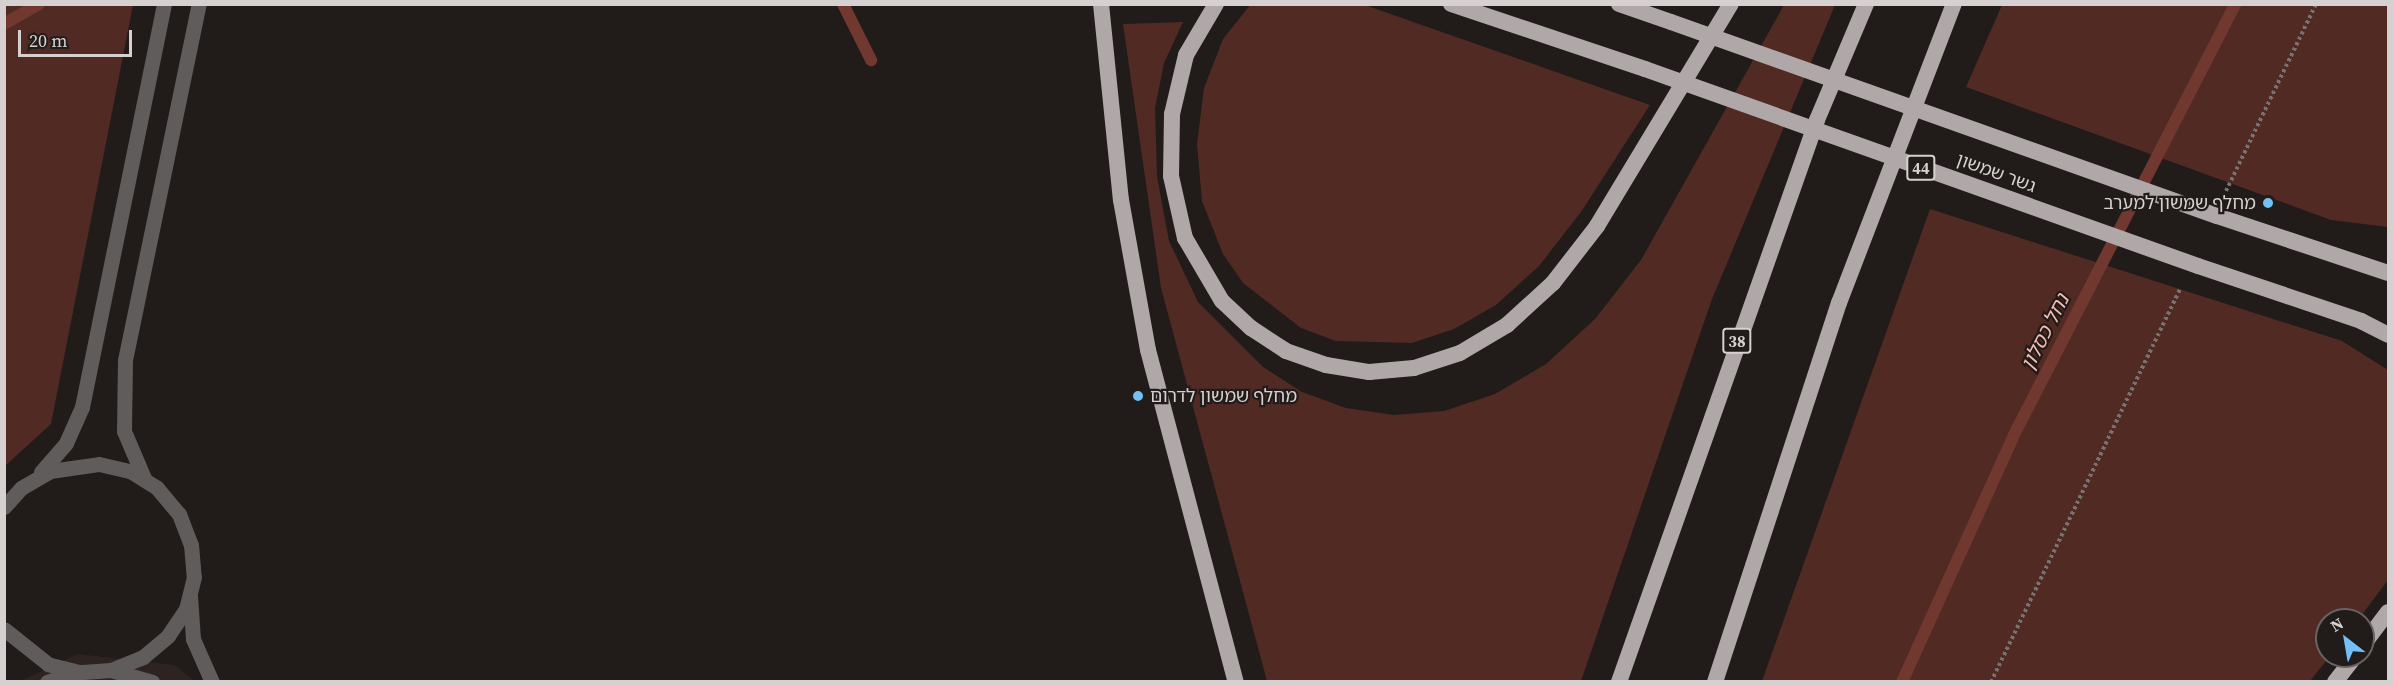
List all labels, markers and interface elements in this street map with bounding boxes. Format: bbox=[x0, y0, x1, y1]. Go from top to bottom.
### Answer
scale bar bbox=[21, 18, 135, 56]
text: 20 m bbox=[29, 28, 67, 53]
street label: גשר שמשון bbox=[1953, 149, 2039, 197]
road number: 44 bbox=[1906, 155, 1936, 181]
place label: מחלף שמשון למערב bbox=[2103, 192, 2256, 214]
marker: מחלף שמשון למערב bbox=[2261, 196, 2275, 210]
water label: נחל כסלון bbox=[2016, 290, 2074, 374]
road number: 38 bbox=[1722, 328, 1752, 354]
place label: מחלף שמשון לדרום bbox=[1150, 385, 1297, 407]
marker: מחלף שמשון לדרום bbox=[1131, 389, 1145, 403]
north arrow bbox=[2315, 608, 2375, 668]
text: N bbox=[2326, 612, 2347, 637]

